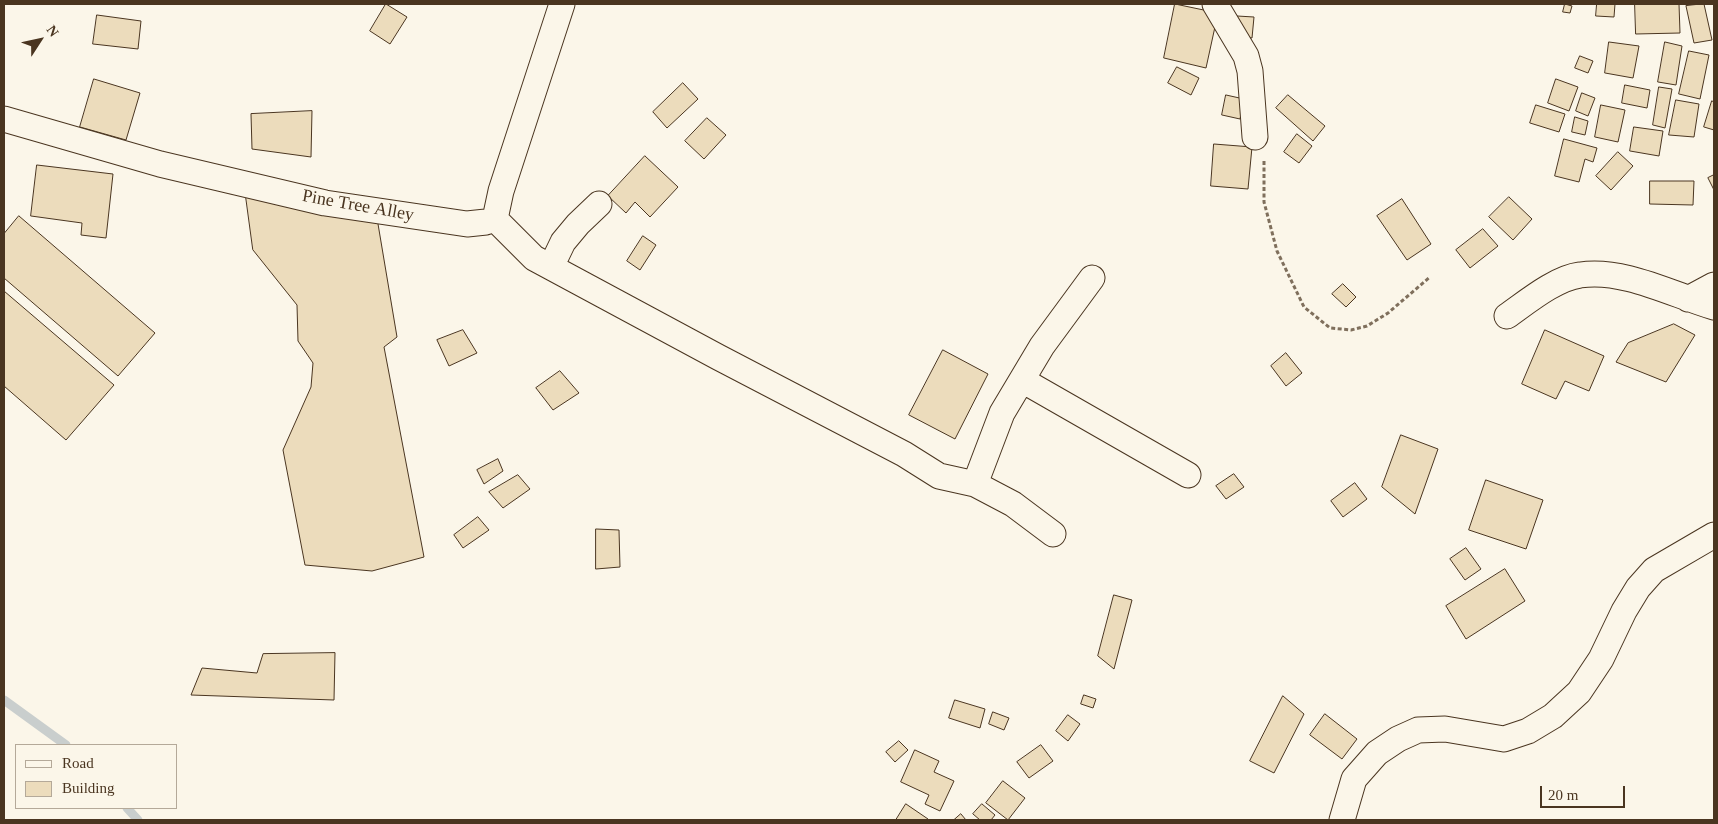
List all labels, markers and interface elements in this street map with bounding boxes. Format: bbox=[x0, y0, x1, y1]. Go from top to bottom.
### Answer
north arrow bbox=[15, 15, 65, 65]
text: N bbox=[44, 23, 62, 40]
street label: Pine Tree Alley bbox=[300, 186, 416, 226]
legend bbox=[15, 744, 178, 809]
text: Road bbox=[62, 755, 94, 771]
scale bar bbox=[1543, 776, 1628, 808]
text: Building bbox=[62, 780, 115, 796]
text: 20 m bbox=[1548, 787, 1578, 803]

